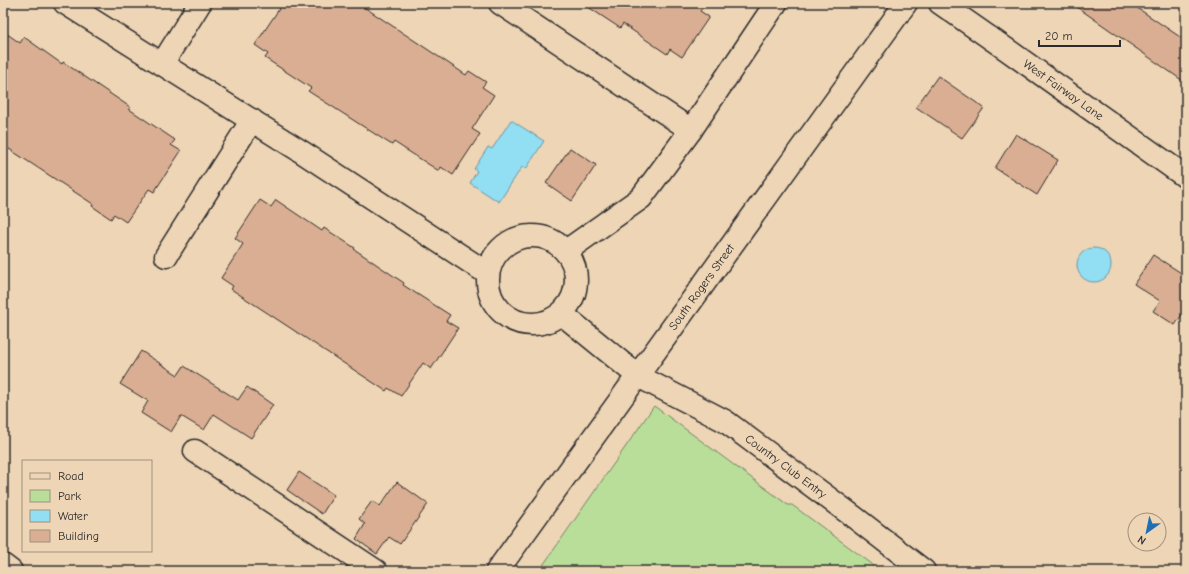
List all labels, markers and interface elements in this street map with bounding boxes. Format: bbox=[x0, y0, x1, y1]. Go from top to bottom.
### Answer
scale bar bbox=[1039, 22, 1120, 48]
text: 20 m bbox=[1045, 29, 1073, 43]
street label: West Fairway Lane bbox=[1021, 57, 1106, 123]
street label: South Rogers Street bbox=[666, 241, 738, 333]
street label: Country Club Entry bbox=[742, 431, 830, 502]
legend bbox=[22, 460, 152, 552]
text: Road bbox=[58, 469, 84, 483]
text: Park bbox=[58, 489, 81, 503]
text: Water bbox=[58, 509, 88, 523]
north arrow bbox=[1127, 512, 1167, 552]
text: Building bbox=[58, 529, 99, 543]
text: N bbox=[1135, 533, 1148, 547]

